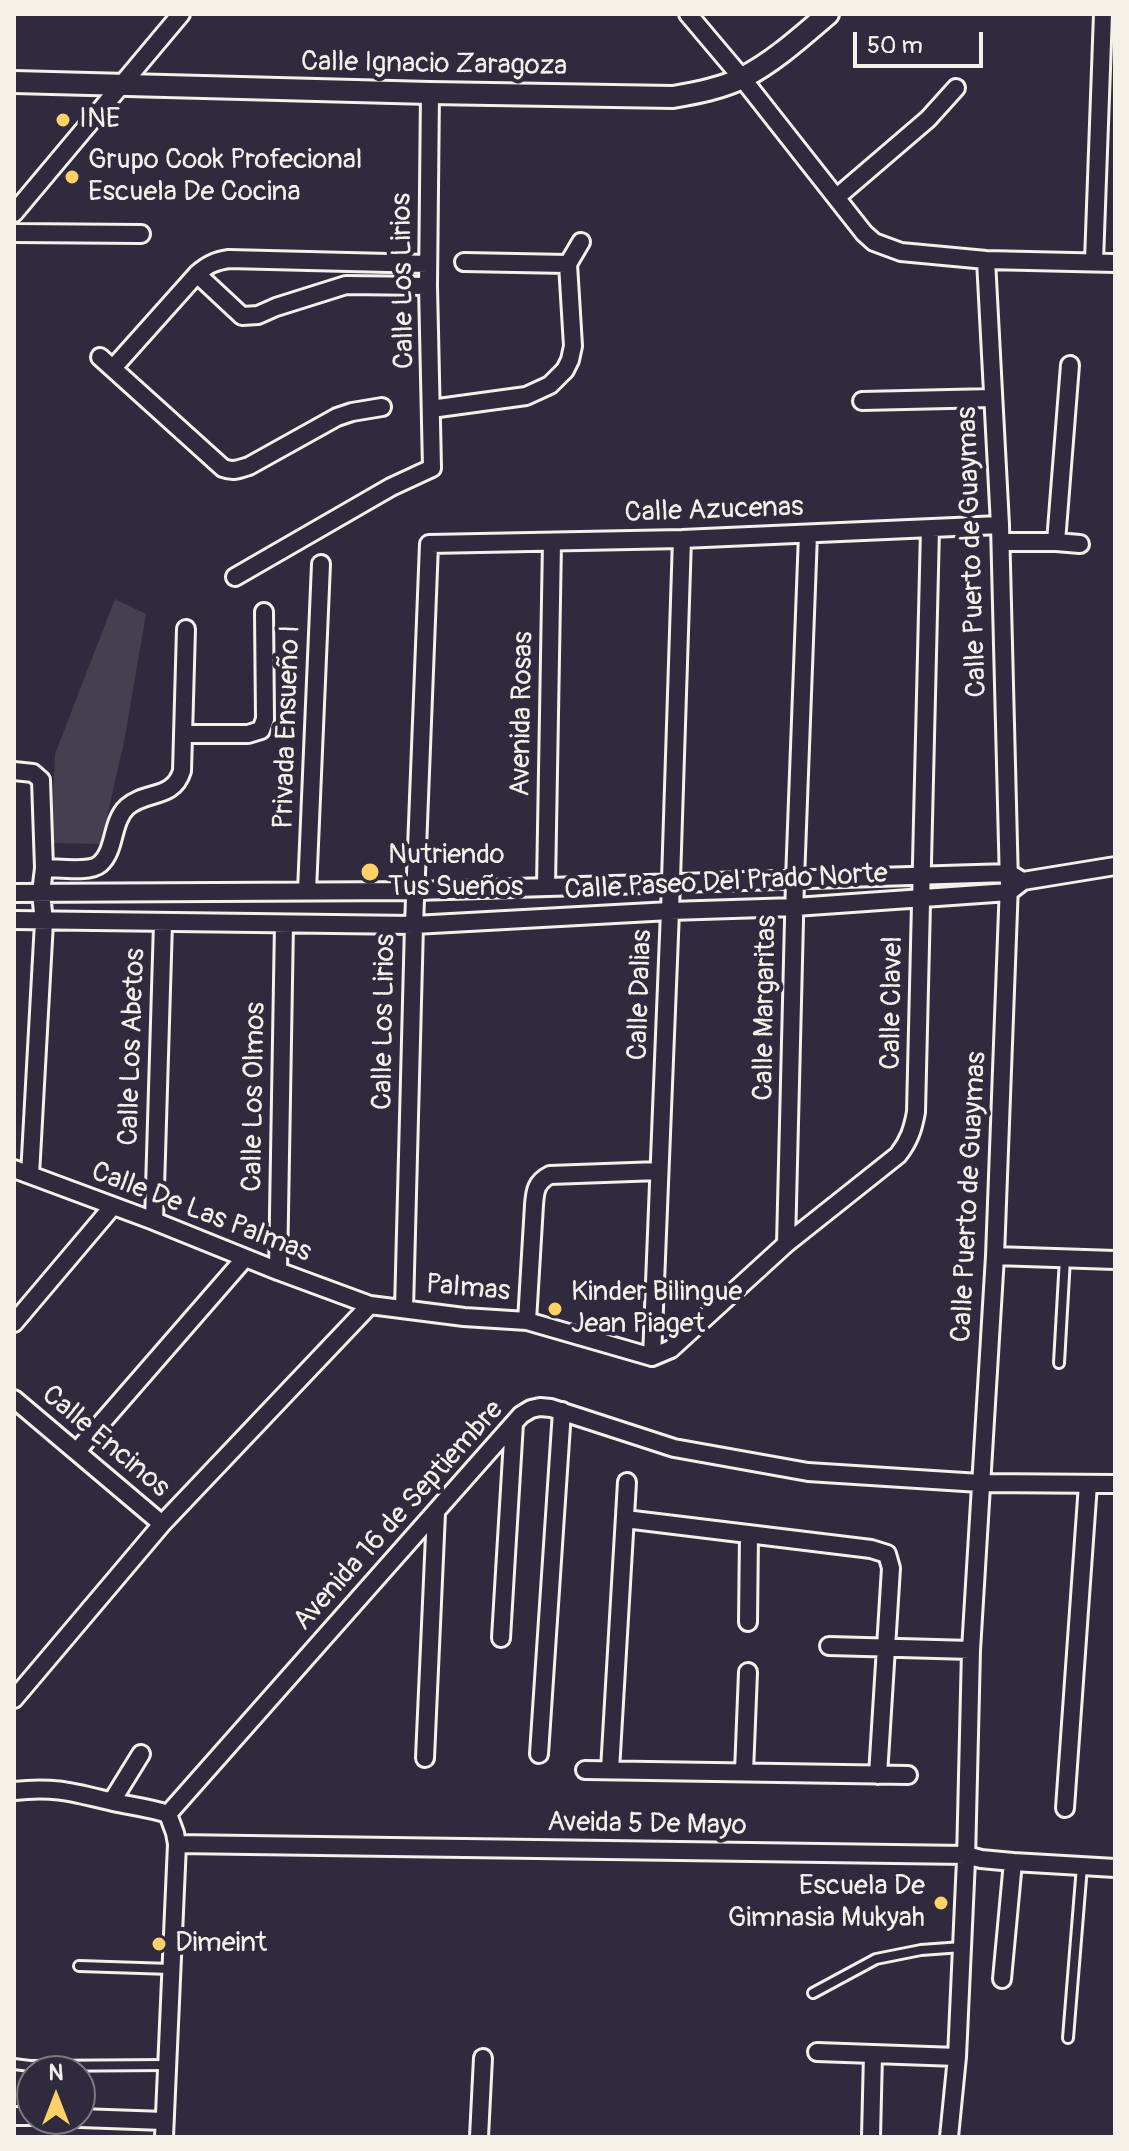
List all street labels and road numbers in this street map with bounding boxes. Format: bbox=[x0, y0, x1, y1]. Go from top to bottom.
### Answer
street label: Calle Ignacio Zaragoza bbox=[300, 46, 568, 84]
street label: Calle Los Lirios bbox=[386, 193, 422, 369]
street label: Calle Puerto de Guaymas bbox=[951, 406, 995, 698]
street label: Calle Azucenas bbox=[624, 491, 804, 531]
street label: Privada Ensueño I bbox=[268, 624, 308, 830]
street label: Avenida Rosas bbox=[505, 631, 541, 797]
street label: Calle Paseo Del Prado Norte bbox=[564, 858, 888, 908]
street label: Calle Margaritas bbox=[748, 915, 784, 1101]
street label: Calle Dalias bbox=[622, 929, 660, 1061]
street label: Calle Los Lirios bbox=[367, 934, 403, 1110]
street label: Calle Clavel bbox=[875, 936, 911, 1070]
street label: Calle Los Abetos bbox=[113, 948, 153, 1146]
street label: Calle Los Olmos bbox=[237, 1002, 273, 1192]
street label: Calle Puerto de Guaymas bbox=[946, 1051, 994, 1343]
street label: Calle De Las Palmas bbox=[86, 1156, 316, 1270]
street label: Palmas bbox=[424, 1269, 512, 1309]
street label: Calle Encinos bbox=[34, 1379, 176, 1505]
street label: Avenida 16 de Septiembre bbox=[287, 1394, 511, 1638]
street label: Aveida 5 De Mayo bbox=[547, 1806, 747, 1844]

